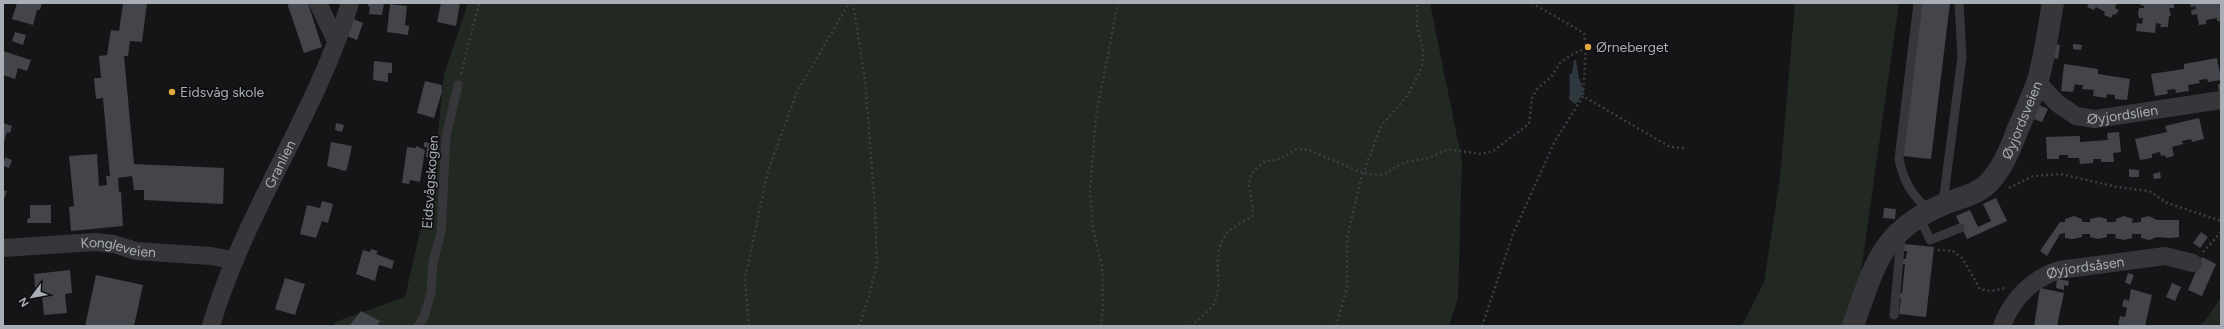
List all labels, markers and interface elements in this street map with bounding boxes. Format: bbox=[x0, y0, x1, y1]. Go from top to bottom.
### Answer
place label: Ørneberget bbox=[1596, 39, 1669, 56]
marker: Ørneberget bbox=[1583, 42, 1593, 52]
street label: Øyjordsveien bbox=[1998, 79, 2046, 162]
place label: Eidsvåg skole bbox=[180, 84, 265, 101]
marker: Eidsvåg skole bbox=[167, 87, 177, 97]
street label: Øyjordslien bbox=[2086, 102, 2159, 128]
street label: Eidsvågskogen bbox=[419, 135, 442, 229]
street label: Granlien bbox=[261, 137, 300, 192]
street label: Kongleveien bbox=[80, 234, 157, 261]
street label: Øyjordsåsen bbox=[2044, 253, 2126, 283]
north arrow bbox=[12, 277, 52, 317]
text: N bbox=[16, 295, 32, 309]

